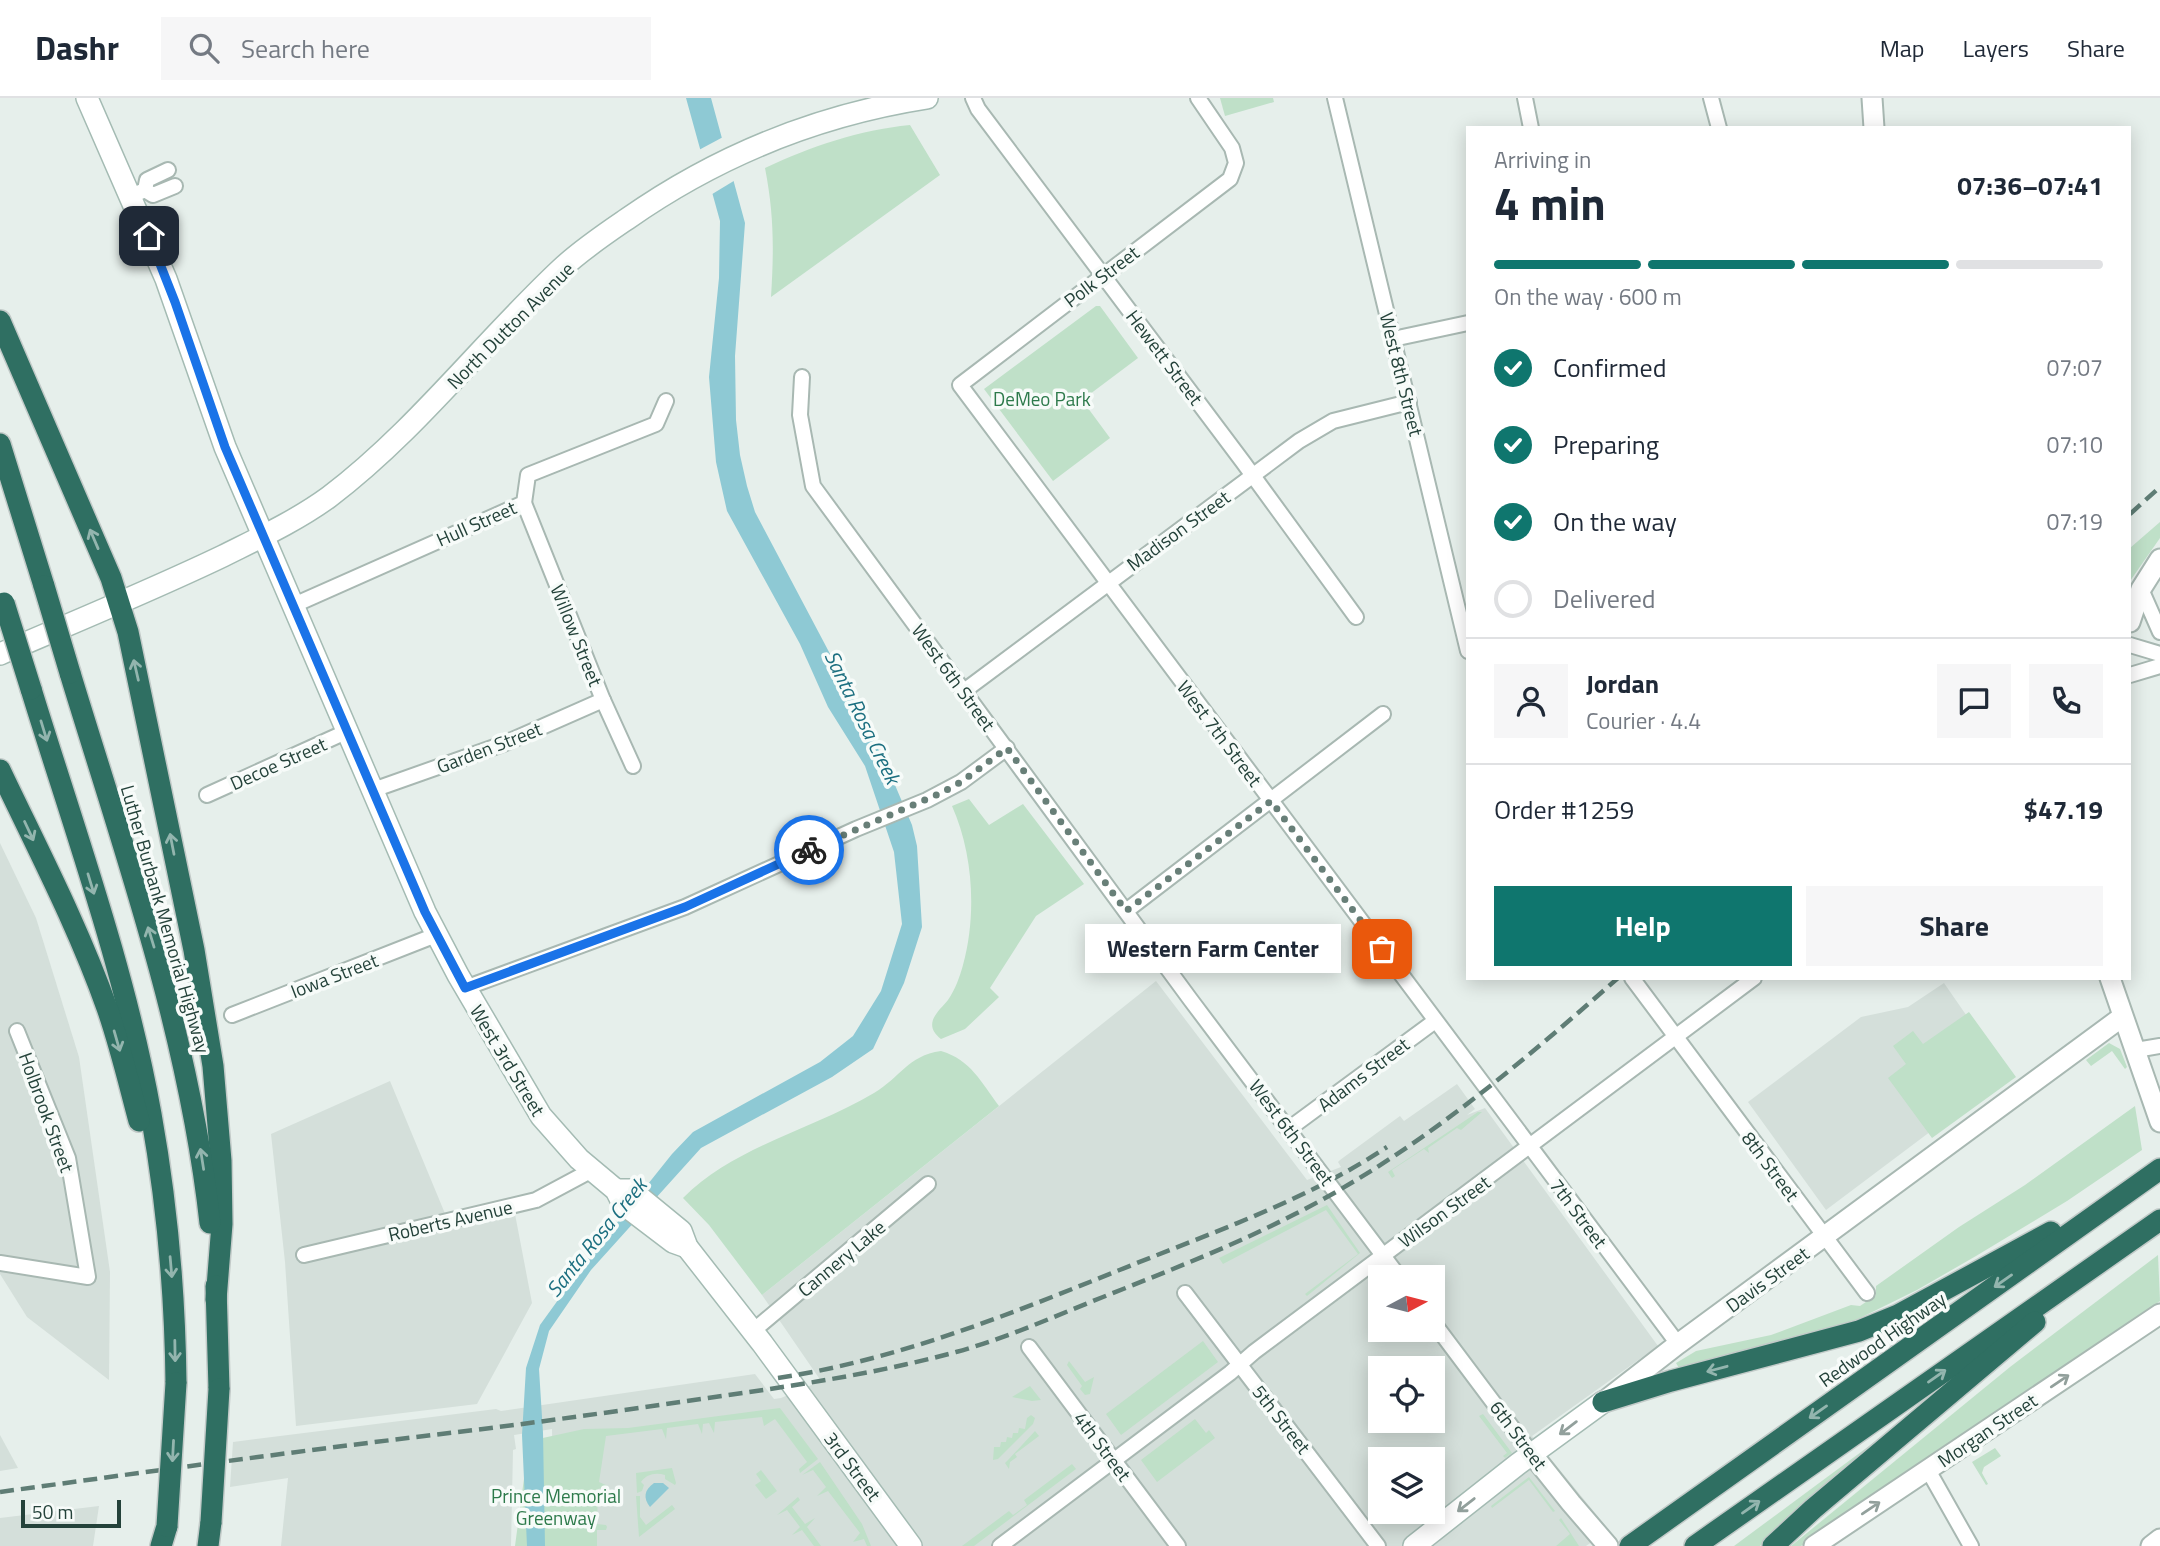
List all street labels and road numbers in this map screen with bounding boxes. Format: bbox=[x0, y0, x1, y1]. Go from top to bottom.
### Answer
street label: Polk Street bbox=[1057, 238, 1145, 314]
street label: North Dutton Avenue bbox=[440, 255, 580, 395]
street label: Hewett Street bbox=[1120, 303, 1211, 411]
street label: West 8th Street bbox=[1373, 309, 1431, 439]
street label: Madison Street bbox=[1120, 482, 1236, 578]
street label: Hull Street bbox=[431, 492, 521, 554]
street label: Willow Street bbox=[543, 580, 611, 691]
street label: West 6th Street bbox=[905, 617, 1003, 737]
street label: West 7th Street bbox=[1170, 674, 1270, 792]
street label: Garden Street bbox=[432, 714, 546, 780]
street label: Decoe Street bbox=[225, 729, 331, 797]
street label: Luther Burbank Memorial Highway bbox=[114, 782, 218, 1056]
street label: Iowa Street bbox=[286, 945, 382, 1005]
street label: West 3rd Street bbox=[463, 999, 553, 1122]
street label: Adams Street bbox=[1311, 1030, 1415, 1118]
street label: Holbrook Street bbox=[12, 1048, 82, 1176]
street label: West 6th Street bbox=[1242, 1073, 1342, 1191]
street label: 8th Street bbox=[1735, 1125, 1807, 1207]
street label: Wilson Street bbox=[1392, 1167, 1496, 1254]
street label: 7th Street bbox=[1543, 1172, 1615, 1254]
street label: Roberts Avenue bbox=[385, 1192, 515, 1248]
street label: Cannery Lake bbox=[791, 1213, 891, 1303]
street label: Davis Street bbox=[1719, 1239, 1815, 1319]
street label: Redwood Highway bbox=[1812, 1284, 1952, 1394]
street label: 5th Street bbox=[1246, 1378, 1318, 1460]
street label: Morgan Street bbox=[1931, 1386, 2043, 1474]
street label: 6th Street bbox=[1483, 1394, 1555, 1476]
street label: 4th Street bbox=[1067, 1405, 1139, 1487]
street label: 3rd Street bbox=[817, 1425, 889, 1507]

